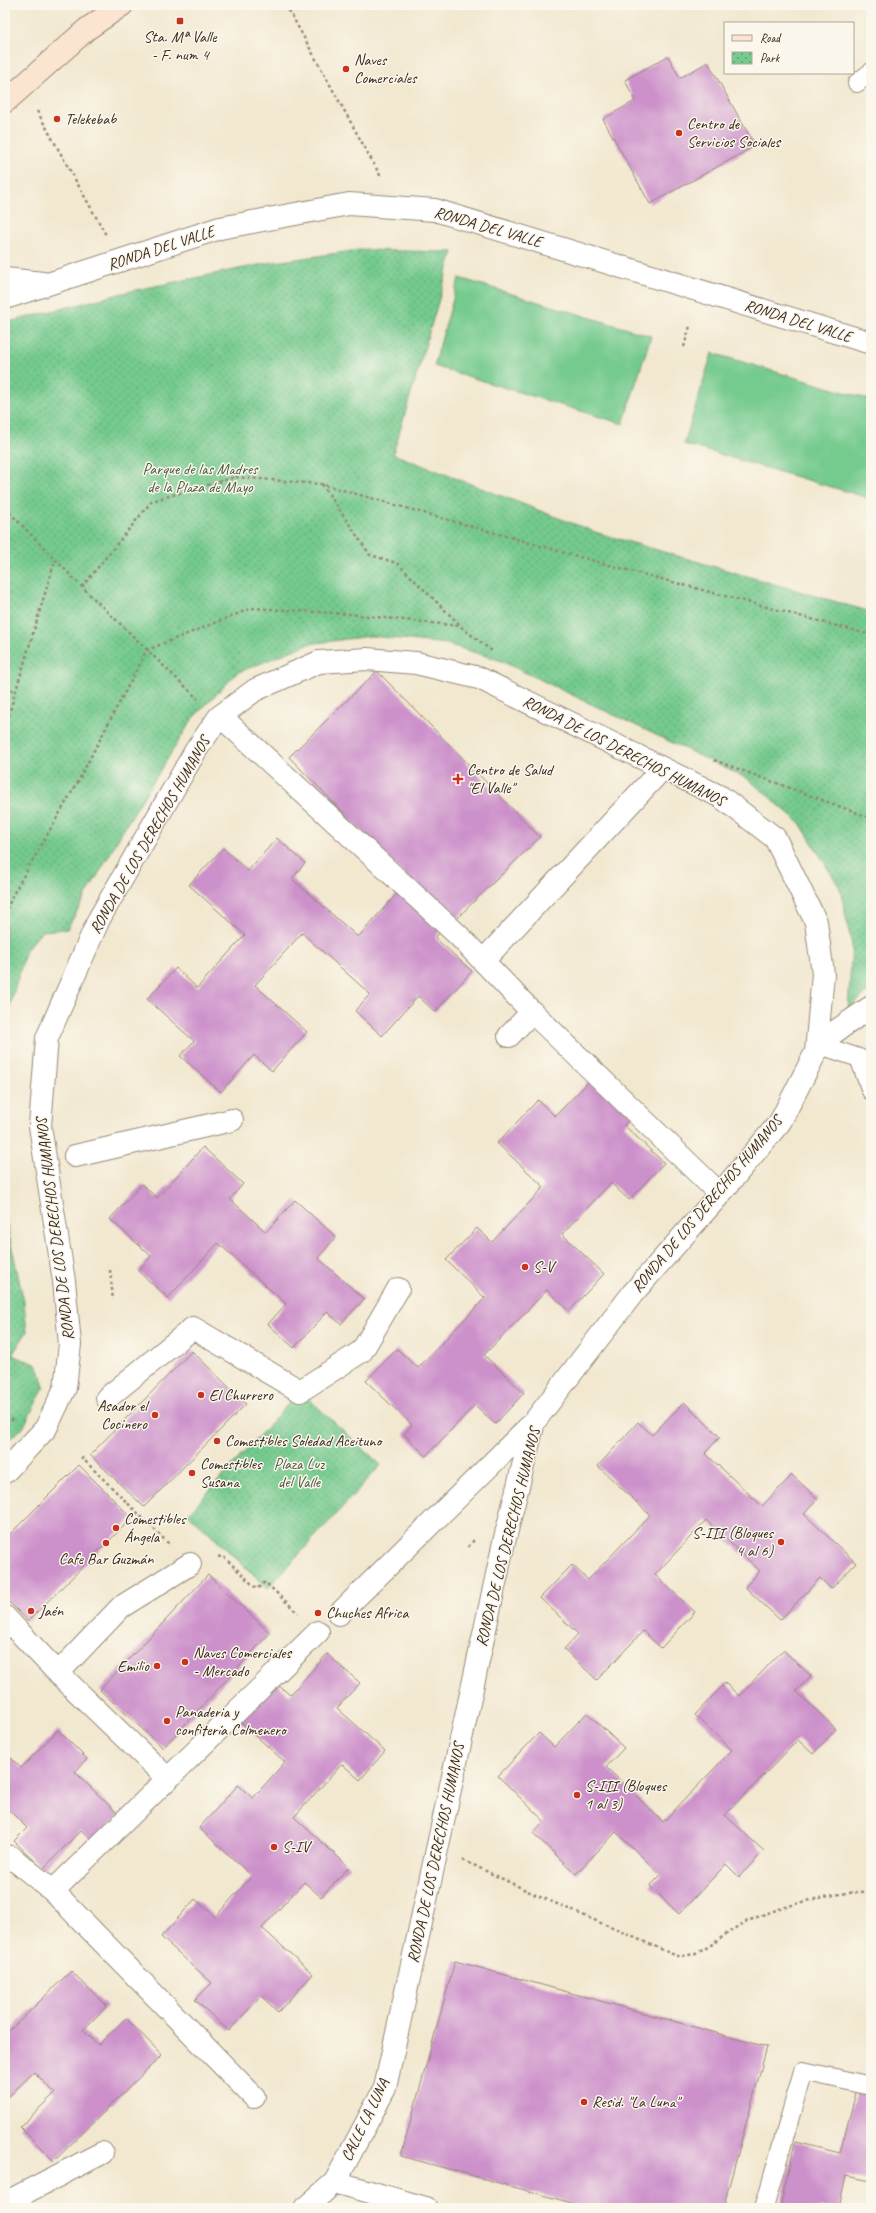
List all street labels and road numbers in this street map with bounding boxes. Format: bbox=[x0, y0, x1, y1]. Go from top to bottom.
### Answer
street label: RONDA DEL VALLE bbox=[432, 202, 546, 253]
street label: RONDA DEL VALLE bbox=[105, 221, 219, 275]
street label: RONDA DEL VALLE bbox=[742, 295, 856, 347]
street label: RONDA DE LOS DERECHOS HUMANOS bbox=[519, 691, 731, 812]
street label: RONDA DE LOS DERECHOS HUMANOS bbox=[85, 731, 216, 937]
street label: RONDA DE LOS DERECHOS HUMANOS bbox=[627, 1110, 788, 1296]
street label: RONDA DE LOS DERECHOS HUMANOS bbox=[31, 1114, 79, 1342]
street label: RONDA DE LOS DERECHOS HUMANOS bbox=[471, 1423, 545, 1648]
street label: RONDA DE LOS DERECHOS HUMANOS bbox=[403, 1739, 470, 1965]
street label: CALLE LA LUNA bbox=[336, 2075, 394, 2165]

